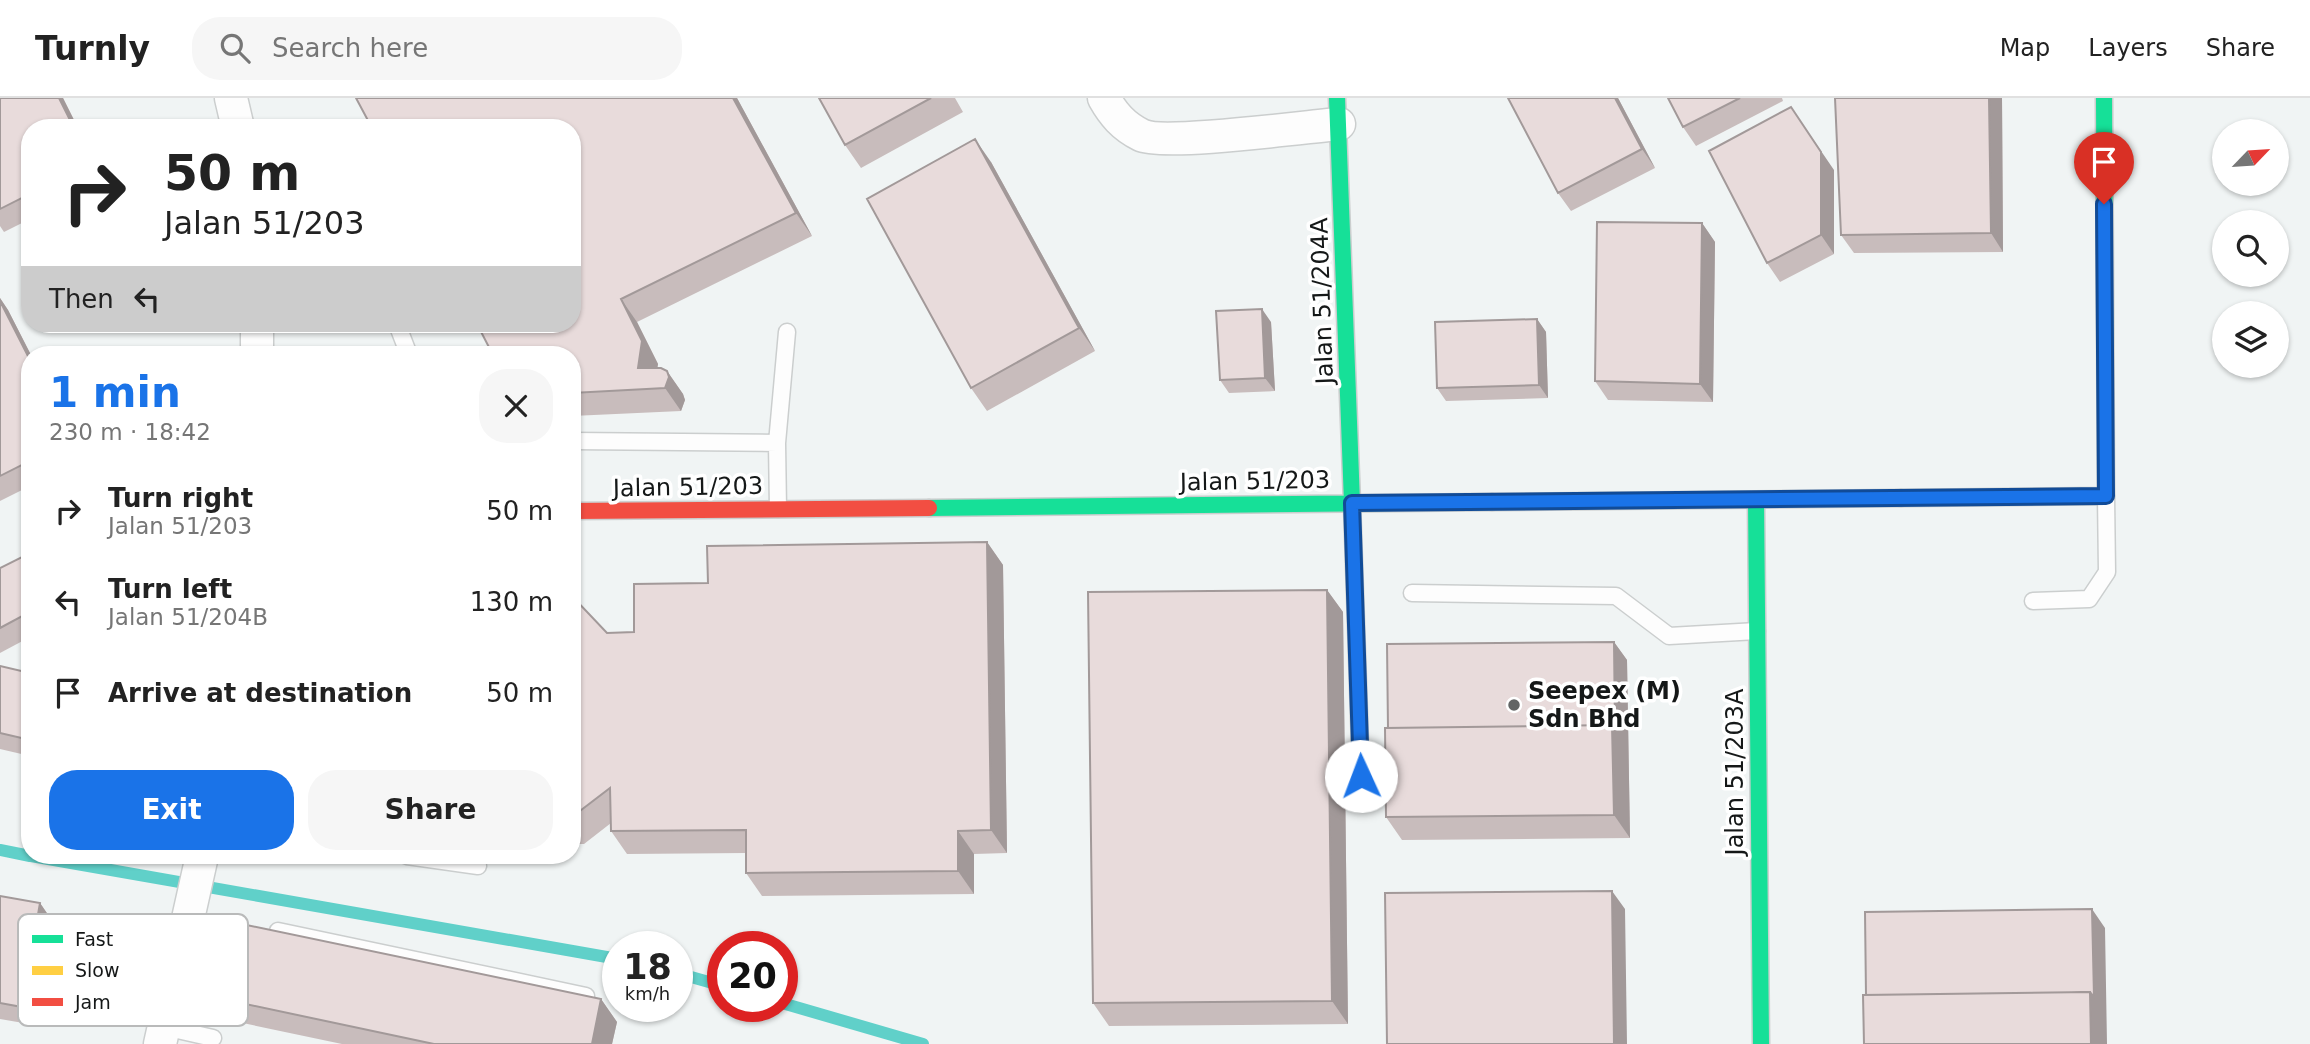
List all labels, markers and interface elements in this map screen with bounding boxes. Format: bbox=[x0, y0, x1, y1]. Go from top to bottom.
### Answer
search box bbox=[192, 17, 682, 80]
text: Turnly bbox=[35, 29, 150, 68]
icon: search bbox=[216, 29, 254, 67]
text: Search here bbox=[272, 33, 428, 63]
text: Map bbox=[2000, 34, 2050, 62]
text: Layers bbox=[2088, 34, 2168, 62]
text: Share bbox=[2206, 34, 2275, 62]
north arrow bbox=[2212, 119, 2289, 196]
map controls bbox=[2212, 119, 2289, 378]
pin bbox=[2074, 132, 2134, 204]
icon: arrive bbox=[2085, 143, 2123, 181]
text: 50 m bbox=[164, 145, 300, 202]
icon: right bbox=[49, 147, 140, 238]
text: Jalan 51/203 bbox=[164, 204, 365, 242]
button: search bbox=[2212, 210, 2289, 287]
street label: Jalan 51/204A bbox=[1305, 217, 1339, 387]
icon: left bbox=[128, 280, 166, 318]
text: Then bbox=[49, 284, 114, 314]
button: layers bbox=[2212, 301, 2289, 378]
text: 1 min bbox=[49, 368, 181, 417]
button: close bbox=[479, 369, 553, 443]
text: 230 m · 18:42 bbox=[49, 419, 211, 445]
street label: Jalan 51/203 bbox=[1178, 466, 1330, 496]
street label: Jalan 51/203 bbox=[611, 472, 763, 502]
text: Turn right bbox=[108, 483, 253, 513]
icon: right bbox=[49, 492, 87, 530]
text: 50 m bbox=[486, 496, 553, 526]
text: Jalan 51/203 bbox=[108, 513, 252, 539]
text: Turn left bbox=[108, 574, 232, 604]
icon: left bbox=[49, 583, 87, 621]
text: 130 m bbox=[470, 587, 553, 617]
text: Jalan 51/204B bbox=[108, 604, 268, 630]
icon: arrive bbox=[49, 674, 87, 712]
place label: Seepex (M) Sdn Bhd bbox=[1528, 677, 1681, 733]
text: Arrive at destination bbox=[108, 678, 412, 708]
text: 50 m bbox=[486, 678, 553, 708]
street label: Jalan 51/203A bbox=[1721, 688, 1749, 857]
marker: Seepex (M) Sdn Bhd bbox=[1506, 697, 1522, 713]
position arrow bbox=[1324, 739, 1398, 813]
button: Exit bbox=[49, 770, 294, 850]
button: Share bbox=[308, 770, 553, 850]
legend bbox=[18, 914, 248, 1026]
text: Fast bbox=[75, 928, 113, 950]
speed limit sign: 20 bbox=[707, 931, 798, 1022]
text: 18 bbox=[623, 947, 672, 987]
text: Slow bbox=[75, 959, 120, 981]
text: km/h bbox=[625, 983, 670, 1004]
text: Jam bbox=[74, 991, 111, 1013]

